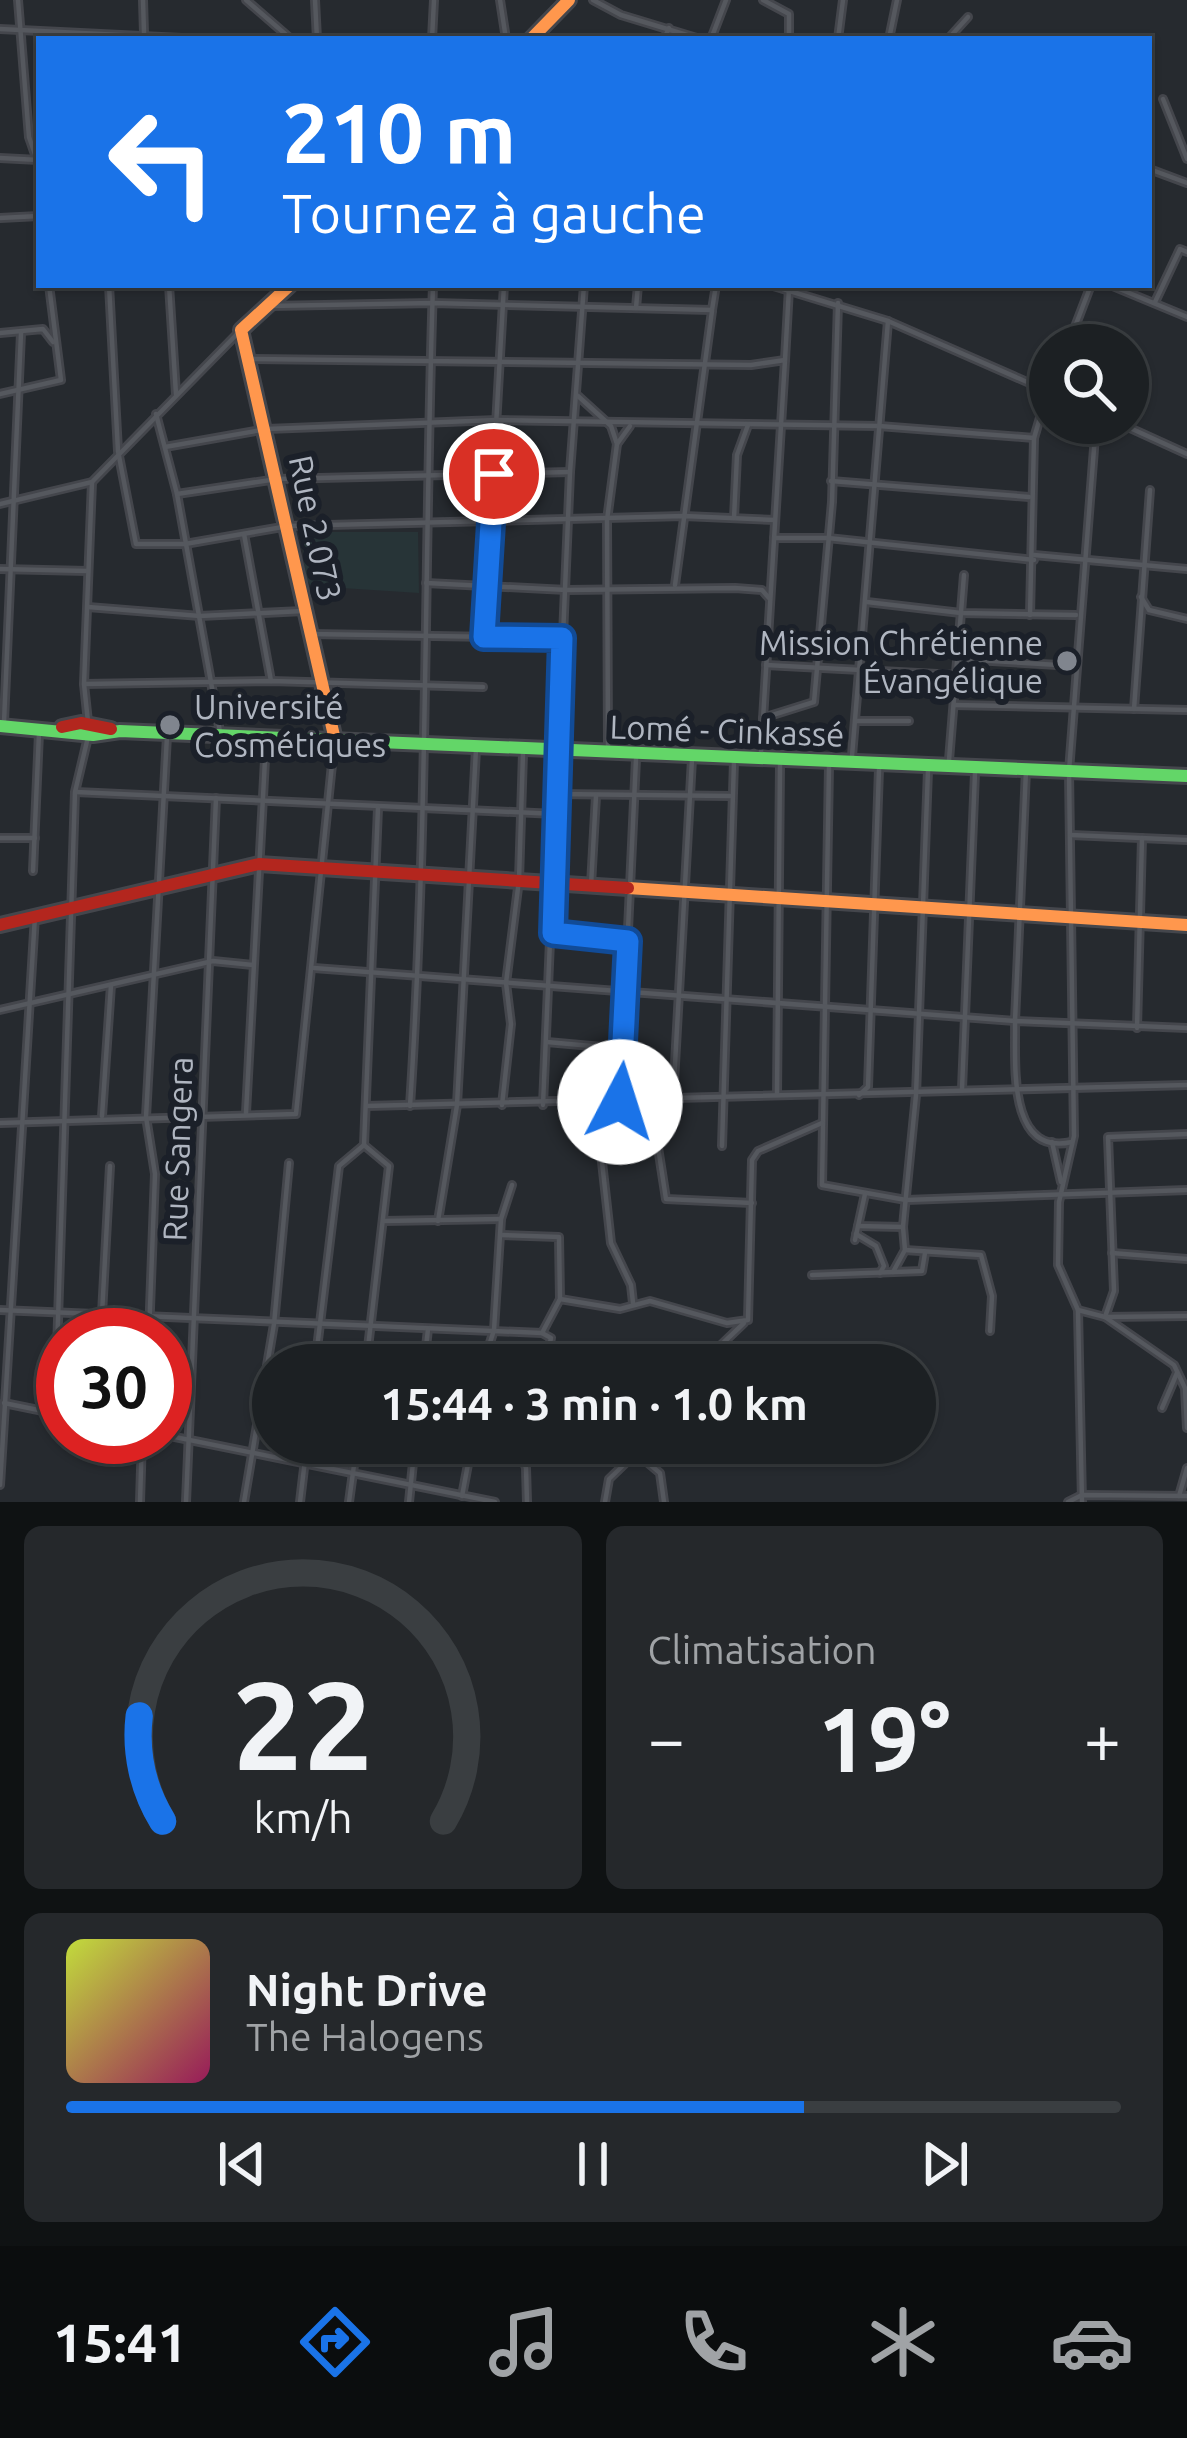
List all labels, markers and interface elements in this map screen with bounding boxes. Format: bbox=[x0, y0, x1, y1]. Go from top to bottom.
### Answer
icon: left bbox=[84, 84, 240, 240]
text: 210 m bbox=[282, 85, 516, 179]
text: Tournez à gauche bbox=[282, 183, 706, 243]
map controls bbox=[1029, 324, 1149, 444]
button: search bbox=[1029, 324, 1149, 444]
pin bbox=[443, 423, 545, 525]
icon: arrive bbox=[461, 441, 527, 507]
street label: Rue 2.073 bbox=[283, 452, 349, 604]
place label: Mission Chrétienne Évangélique bbox=[759, 624, 1043, 699]
marker: Mission Chrétienne Évangélique bbox=[1054, 648, 1080, 674]
place label: Université Cosmétiques bbox=[194, 688, 386, 763]
street label: Lomé - Cinkassé bbox=[609, 707, 845, 753]
marker: Université Cosmétiques bbox=[157, 712, 183, 738]
position arrow bbox=[557, 1039, 683, 1165]
street label: Rue Sangera bbox=[155, 1056, 199, 1242]
speed limit sign: 30 bbox=[36, 1308, 192, 1464]
text: 15:44 · 3 min · 1.0 km bbox=[380, 1378, 808, 1429]
text: Climatisation bbox=[648, 1628, 876, 1671]
text: 22 bbox=[232, 1654, 373, 1794]
text: 19° bbox=[818, 1688, 951, 1789]
text: − bbox=[648, 1701, 685, 1775]
text: + bbox=[1084, 1701, 1121, 1775]
text: km/h bbox=[253, 1792, 352, 1840]
text: Night Drive bbox=[246, 1964, 488, 2015]
text: The Halogens bbox=[246, 2015, 484, 2058]
icon: previous bbox=[209, 2131, 275, 2197]
icon: pause bbox=[560, 2131, 626, 2197]
icon: next bbox=[912, 2131, 978, 2197]
icon: directions bbox=[293, 2300, 377, 2384]
icon: music bbox=[482, 2300, 566, 2384]
icon: phone bbox=[672, 2300, 756, 2384]
icon: climate bbox=[861, 2300, 945, 2384]
icon: car bbox=[1050, 2300, 1134, 2384]
text: 15:41 bbox=[53, 2312, 188, 2372]

